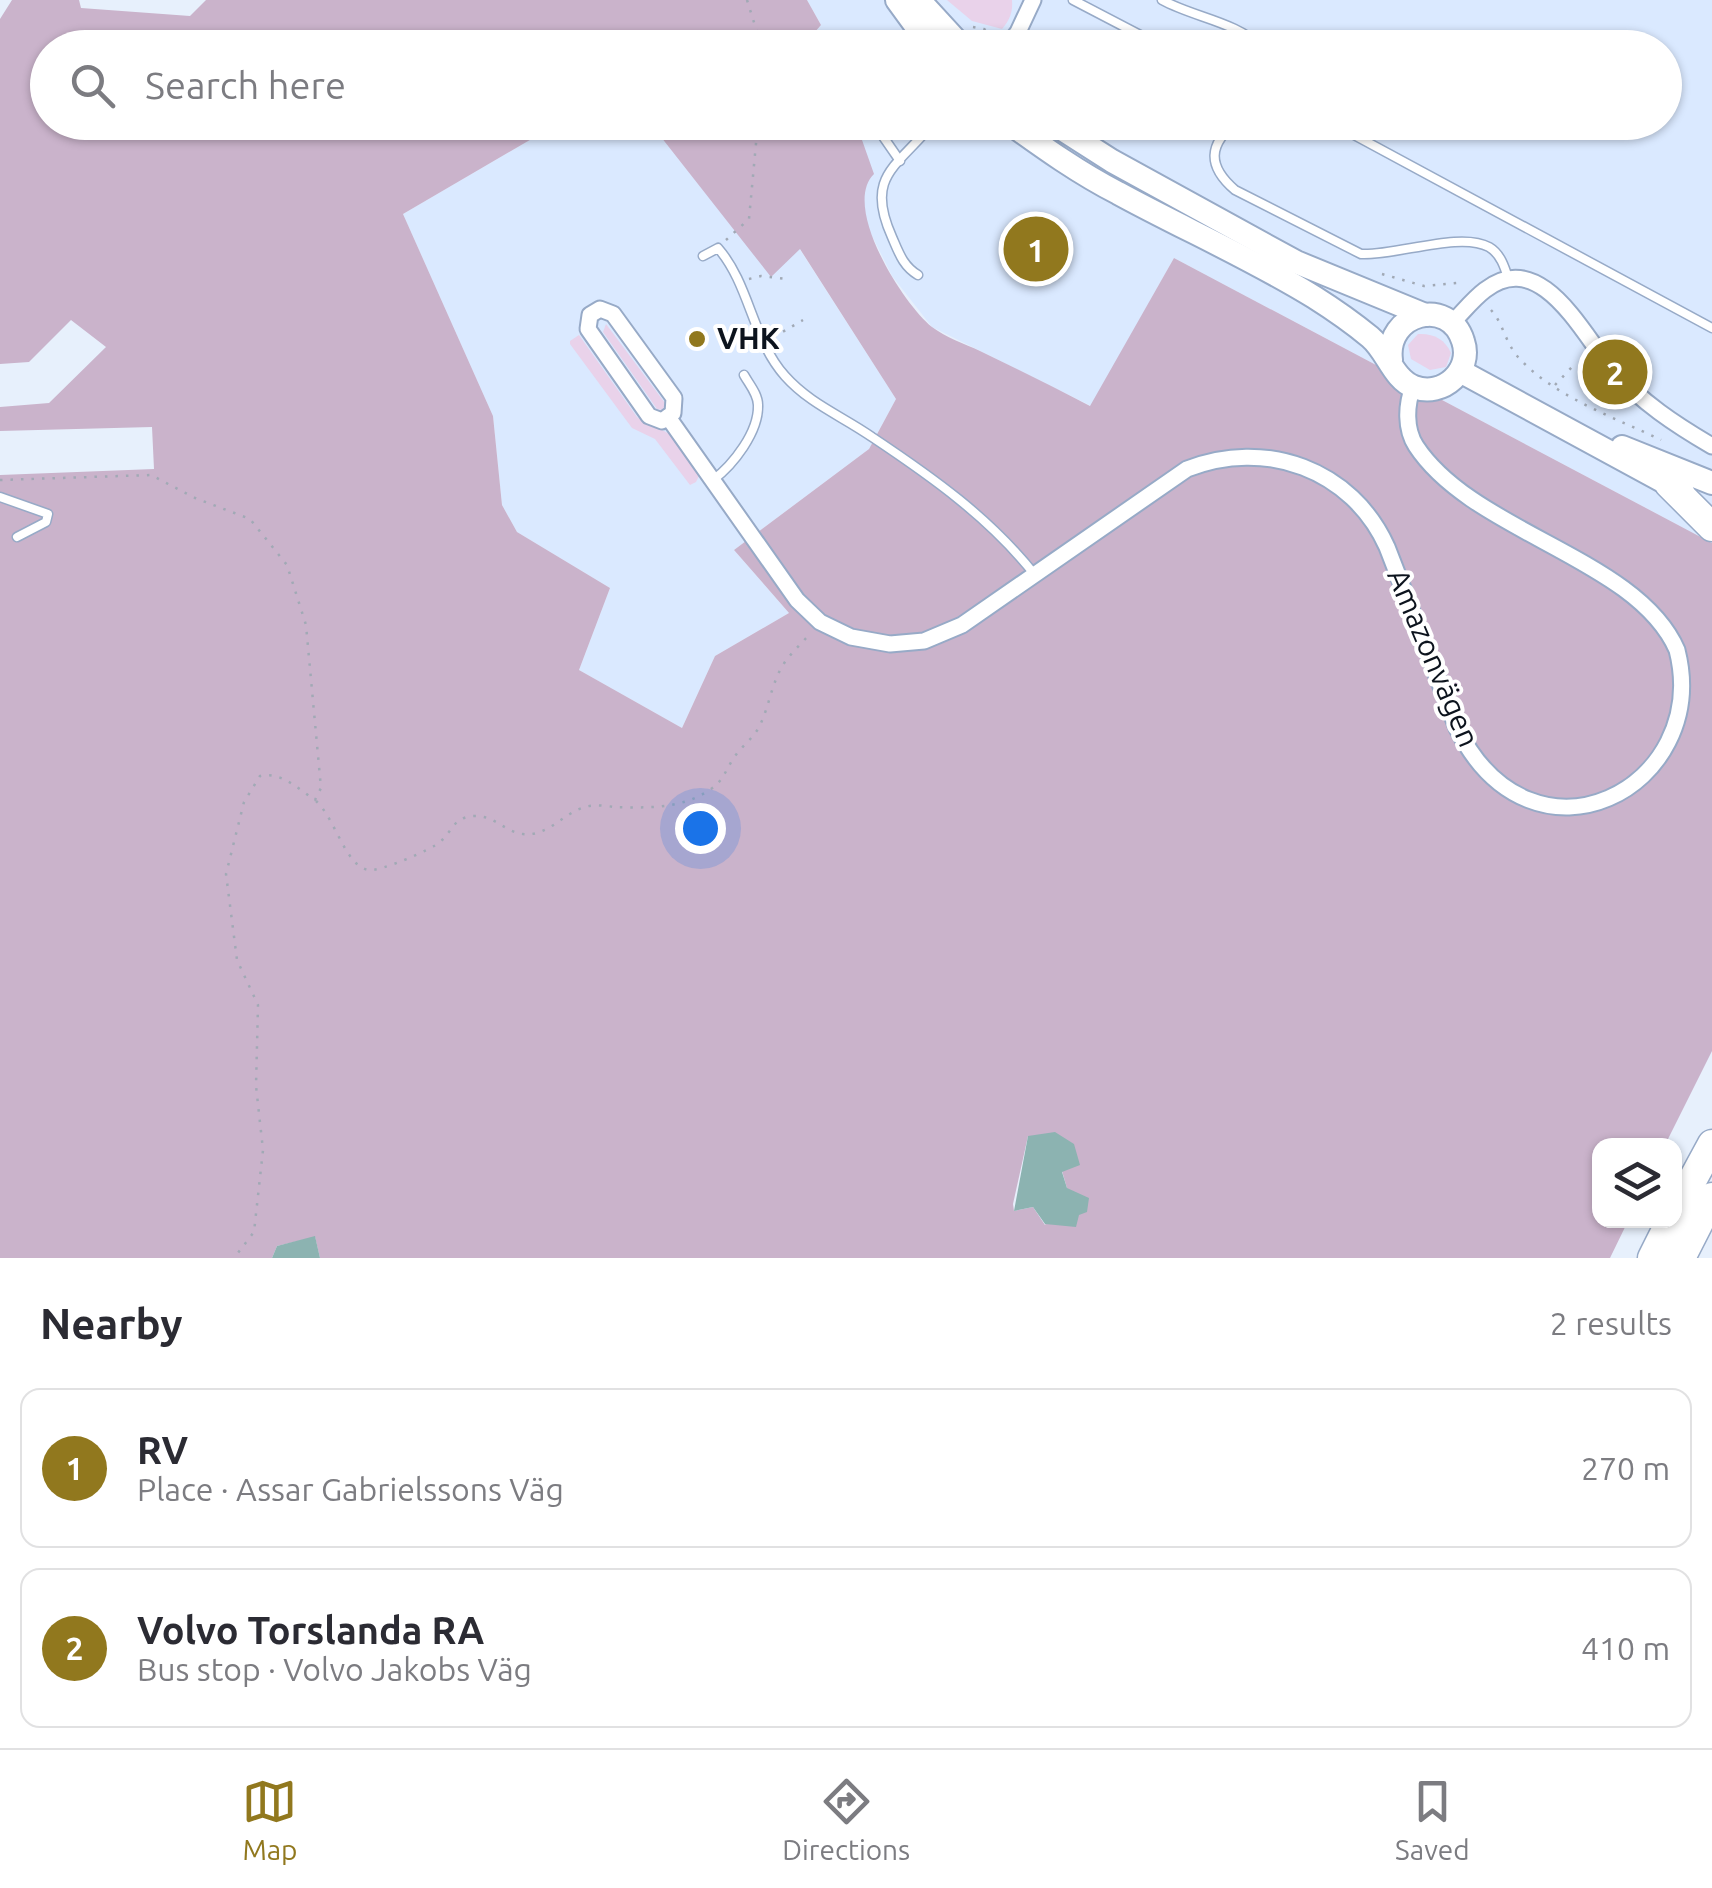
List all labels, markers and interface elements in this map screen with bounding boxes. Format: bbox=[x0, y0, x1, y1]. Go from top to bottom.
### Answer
search box bbox=[30, 30, 1682, 140]
icon: search bbox=[65, 58, 120, 113]
text: Search here bbox=[145, 64, 346, 106]
pin: 1 bbox=[1004, 212, 1068, 286]
place label: VHK bbox=[717, 321, 780, 355]
marker: VHK bbox=[686, 328, 708, 350]
pin: 2 bbox=[1582, 334, 1648, 410]
street label: Amazonvägen bbox=[1381, 564, 1487, 752]
your location bbox=[675, 803, 726, 854]
map controls bbox=[1592, 1138, 1682, 1228]
button: layers bbox=[1592, 1138, 1682, 1228]
text: Nearby bbox=[40, 1300, 183, 1347]
text: 2 results bbox=[1550, 1305, 1672, 1341]
text: RV bbox=[137, 1429, 188, 1471]
text: 1 bbox=[65, 1450, 84, 1486]
text: 270 m bbox=[1581, 1450, 1670, 1486]
text: Place · Assar Gabrielssons Väg bbox=[137, 1471, 564, 1507]
text: Volvo Torslanda RA bbox=[137, 1609, 484, 1651]
text: 2 bbox=[65, 1630, 84, 1666]
text: 410 m bbox=[1581, 1630, 1670, 1666]
text: Bus stop · Volvo Jakobs Väg bbox=[137, 1651, 532, 1687]
tab: Map bbox=[242, 1774, 298, 1865]
tab: Directions bbox=[782, 1774, 910, 1865]
tab: Saved bbox=[1395, 1774, 1470, 1865]

